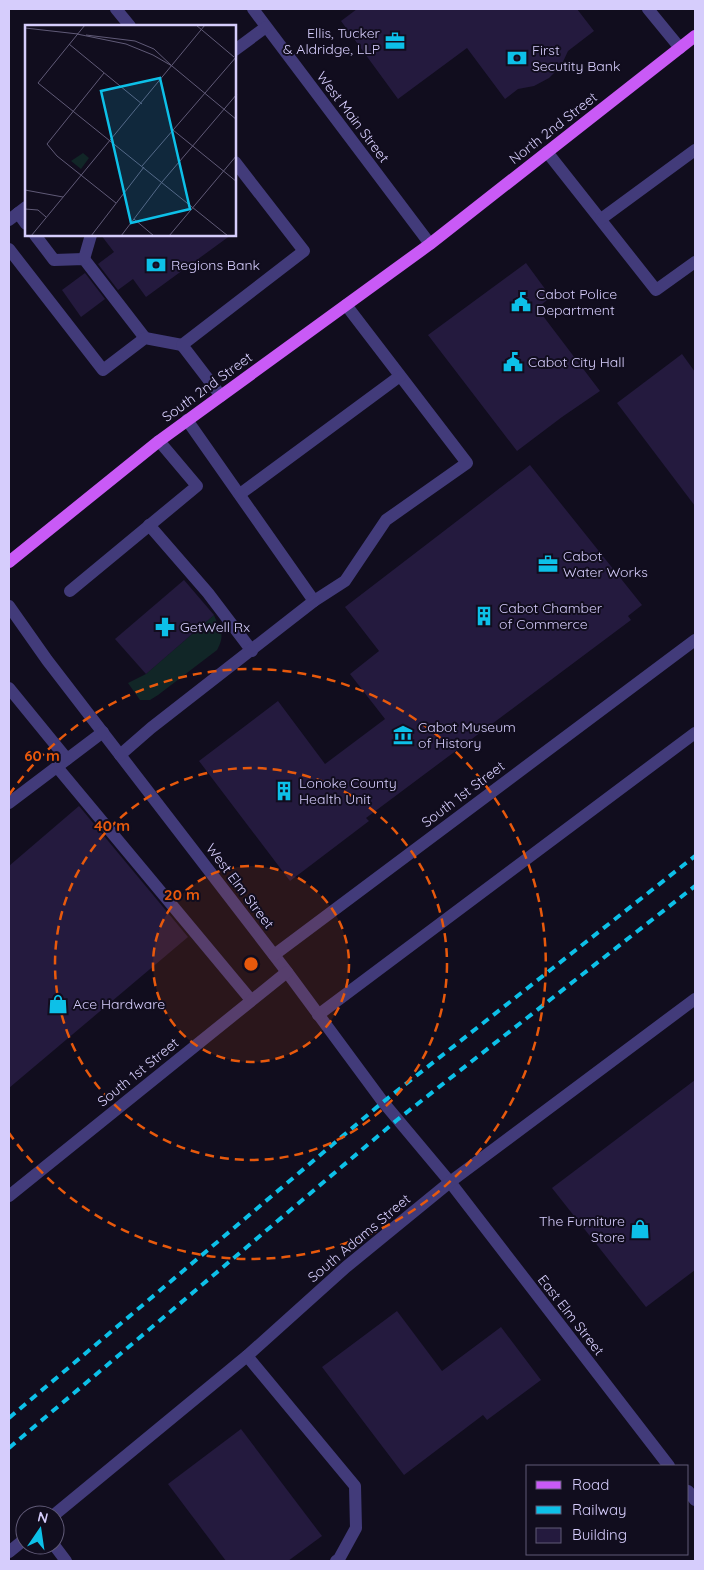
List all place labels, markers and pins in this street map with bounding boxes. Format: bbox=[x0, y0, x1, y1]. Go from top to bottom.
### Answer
place label: Ellis, Tucker & Aldridge, LLP bbox=[283, 24, 381, 58]
office icon: Ellis, Tucker & Aldridge, LLP bbox=[384, 30, 406, 52]
place label: First Secutity Bank bbox=[532, 41, 620, 75]
bank icon: First Secutity Bank bbox=[506, 47, 528, 69]
bank icon: Regions Bank bbox=[145, 254, 167, 276]
place label: Regions Bank bbox=[171, 256, 260, 274]
place label: Cabot Police Department bbox=[536, 285, 617, 319]
public building icon: Cabot Police Department bbox=[510, 291, 532, 313]
public building icon: Cabot City Hall bbox=[502, 351, 524, 373]
place label: Cabot City Hall bbox=[528, 353, 625, 371]
place label: Cabot Water Works bbox=[563, 547, 648, 581]
office icon: Cabot Water Works bbox=[537, 553, 559, 575]
place label: Cabot Chamber of Commerce bbox=[499, 599, 603, 633]
building icon: Cabot Chamber of Commerce bbox=[473, 605, 495, 627]
pharmacy icon: GetWell Rx bbox=[154, 616, 176, 638]
place label: GetWell Rx bbox=[180, 618, 250, 636]
place label: Cabot Museum of History bbox=[418, 718, 516, 752]
museum icon: Cabot Museum of History bbox=[392, 724, 414, 746]
place label: Lonoke County Health Unit bbox=[299, 774, 397, 808]
building icon: Lonoke County Health Unit bbox=[273, 780, 295, 802]
centre of rings bbox=[242, 955, 260, 973]
shop icon: Ace Hardware bbox=[47, 993, 69, 1015]
place label: Ace Hardware bbox=[73, 995, 165, 1013]
place label: The Furniture Store bbox=[539, 1212, 625, 1246]
shop icon: The Furniture Store bbox=[629, 1218, 651, 1240]

